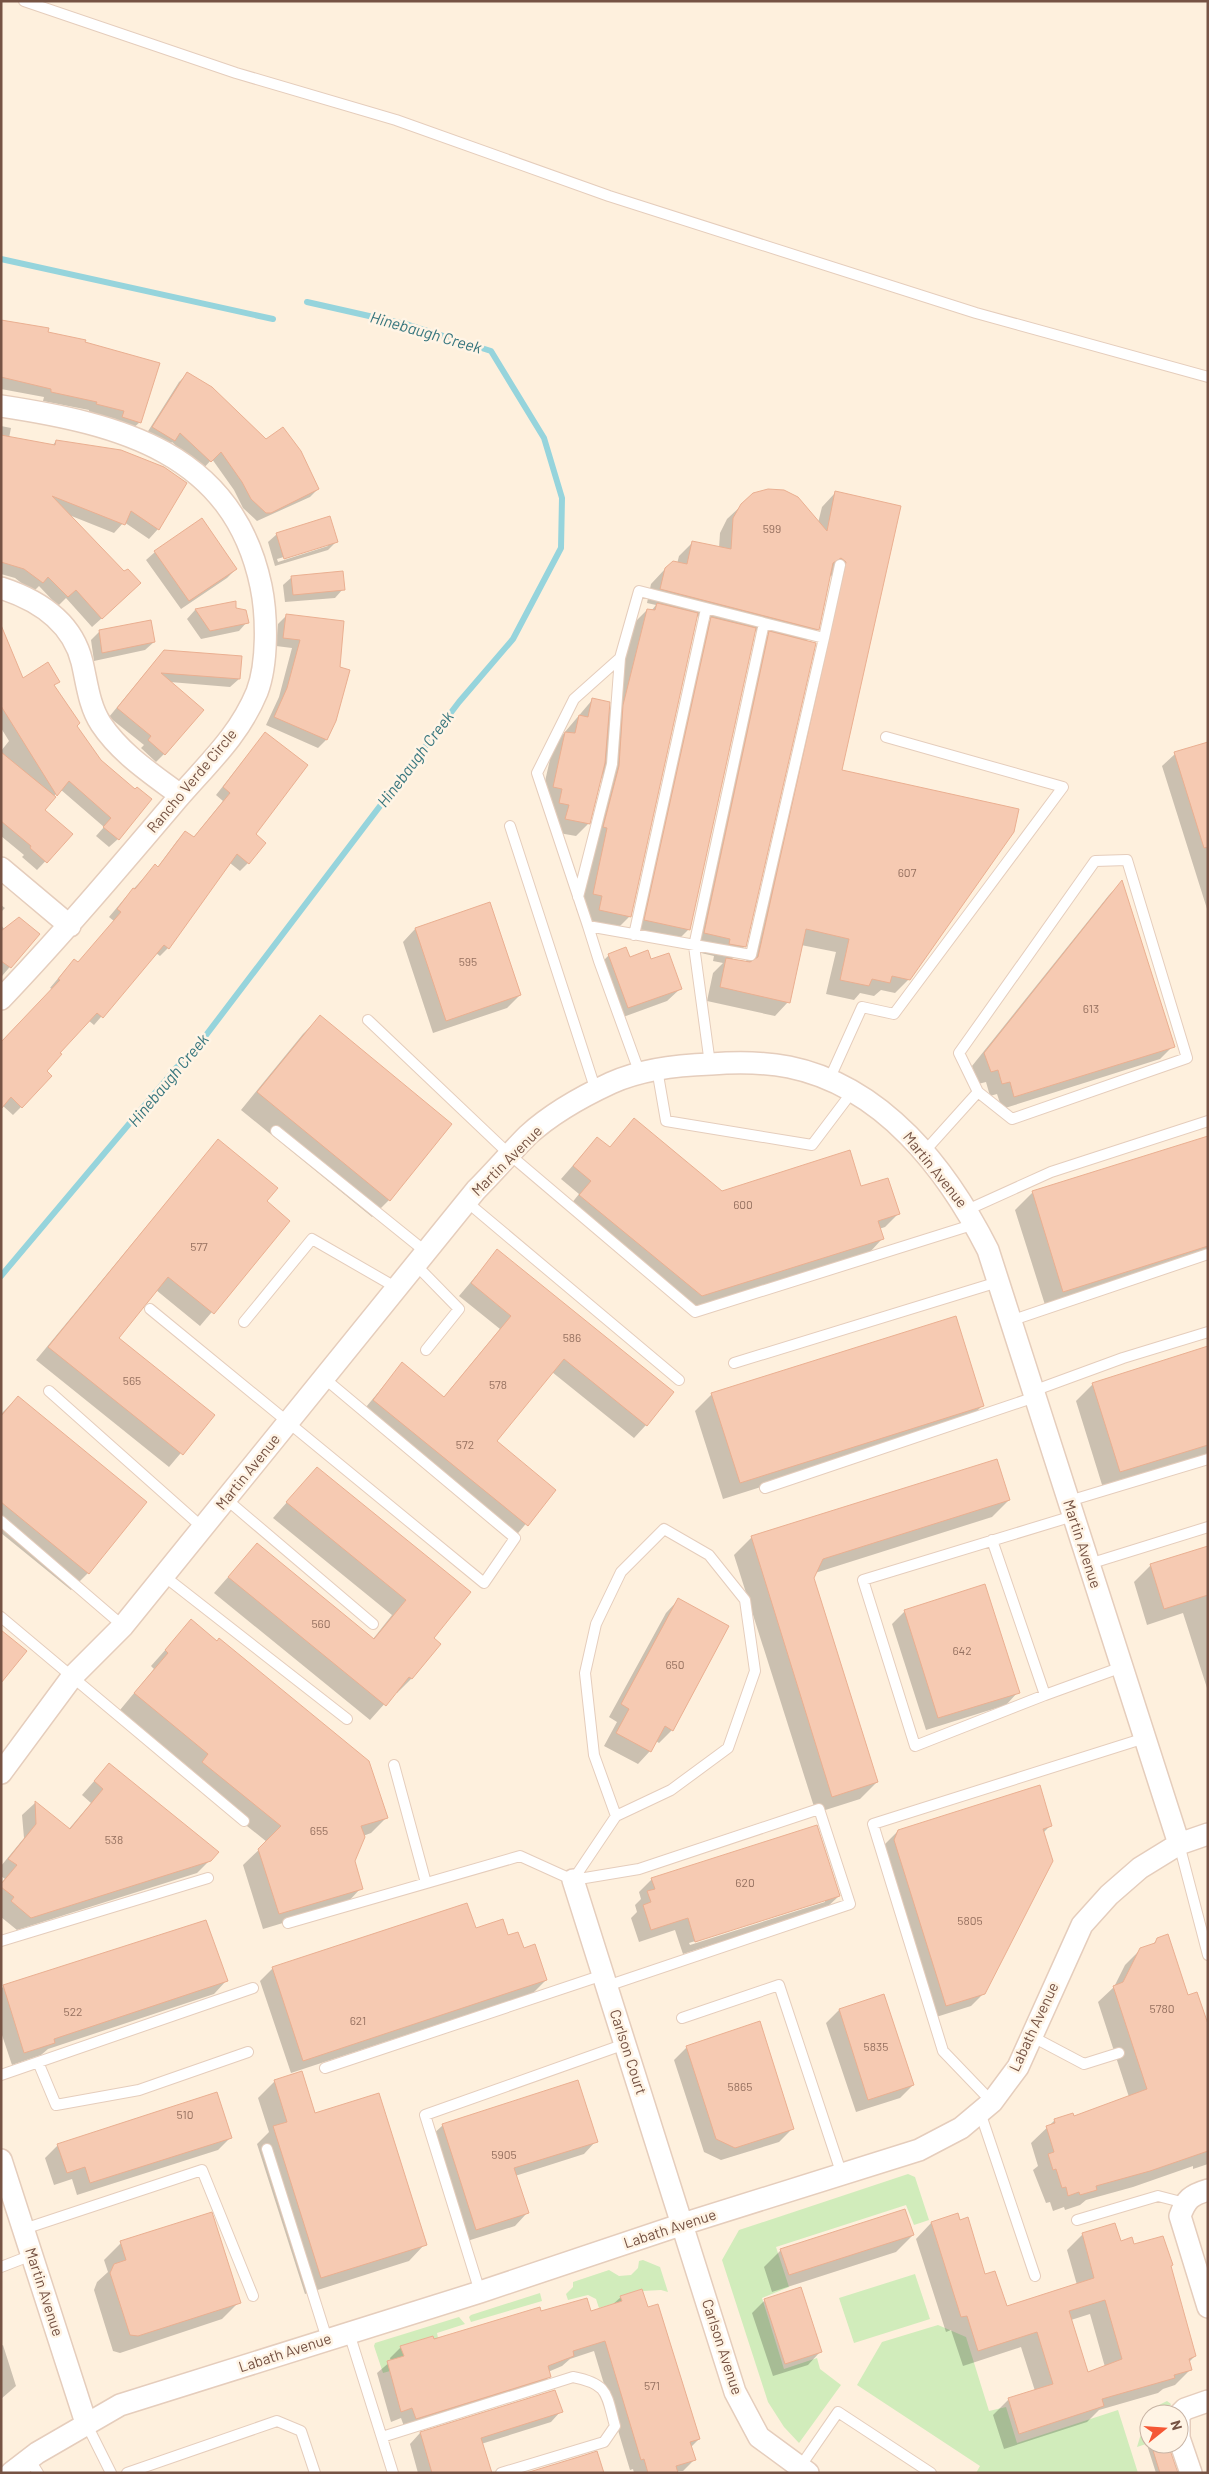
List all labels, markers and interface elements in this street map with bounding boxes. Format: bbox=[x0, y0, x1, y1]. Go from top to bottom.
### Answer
water label: Hinebaugh Creek bbox=[368, 307, 484, 357]
house number: 599 bbox=[763, 521, 781, 535]
water label: Hinebaugh Creek bbox=[372, 707, 457, 810]
street label: Rancho Verde Circle bbox=[143, 725, 240, 836]
house number: 607 bbox=[898, 865, 917, 879]
house number: 595 bbox=[459, 954, 477, 968]
house number: 613 bbox=[1083, 1001, 1099, 1015]
water label: Hinebaugh Creek bbox=[123, 1029, 212, 1130]
street label: Martin Avenue bbox=[467, 1121, 545, 1199]
street label: Martin Avenue bbox=[900, 1128, 972, 1211]
house number: 600 bbox=[733, 1197, 753, 1211]
house number: 577 bbox=[190, 1239, 208, 1253]
house number: 586 bbox=[563, 1330, 581, 1344]
house number: 565 bbox=[123, 1373, 141, 1387]
house number: 578 bbox=[489, 1377, 507, 1391]
street label: Martin Avenue bbox=[211, 1430, 283, 1513]
house number: 572 bbox=[456, 1437, 474, 1451]
street label: Martin Avenue bbox=[1060, 1497, 1106, 1590]
house number: 560 bbox=[311, 1616, 331, 1630]
house number: 642 bbox=[952, 1643, 972, 1657]
house number: 650 bbox=[665, 1657, 685, 1671]
house number: 655 bbox=[310, 1823, 328, 1837]
house number: 538 bbox=[105, 1832, 123, 1846]
house number: 620 bbox=[735, 1875, 755, 1889]
house number: 5805 bbox=[957, 1913, 983, 1927]
street label: Labath Avenue bbox=[1005, 1979, 1062, 2074]
house number: 5780 bbox=[1150, 2001, 1174, 2015]
house number: 522 bbox=[63, 2004, 83, 2018]
street label: Carlson Court bbox=[607, 2007, 651, 2097]
house number: 621 bbox=[350, 2013, 366, 2027]
house number: 5835 bbox=[864, 2039, 888, 2053]
house number: 5865 bbox=[728, 2079, 752, 2093]
house number: 510 bbox=[177, 2107, 193, 2121]
house number: 5905 bbox=[491, 2147, 517, 2161]
street label: Labath Avenue bbox=[621, 2205, 718, 2251]
street label: Martin Avenue bbox=[22, 2245, 68, 2338]
street label: Carlson Avenue bbox=[699, 2296, 747, 2397]
street label: Labath Avenue bbox=[236, 2329, 333, 2375]
house number: 571 bbox=[644, 2378, 660, 2392]
north arrow bbox=[1139, 2404, 1189, 2454]
text: N bbox=[1167, 2418, 1186, 2432]

